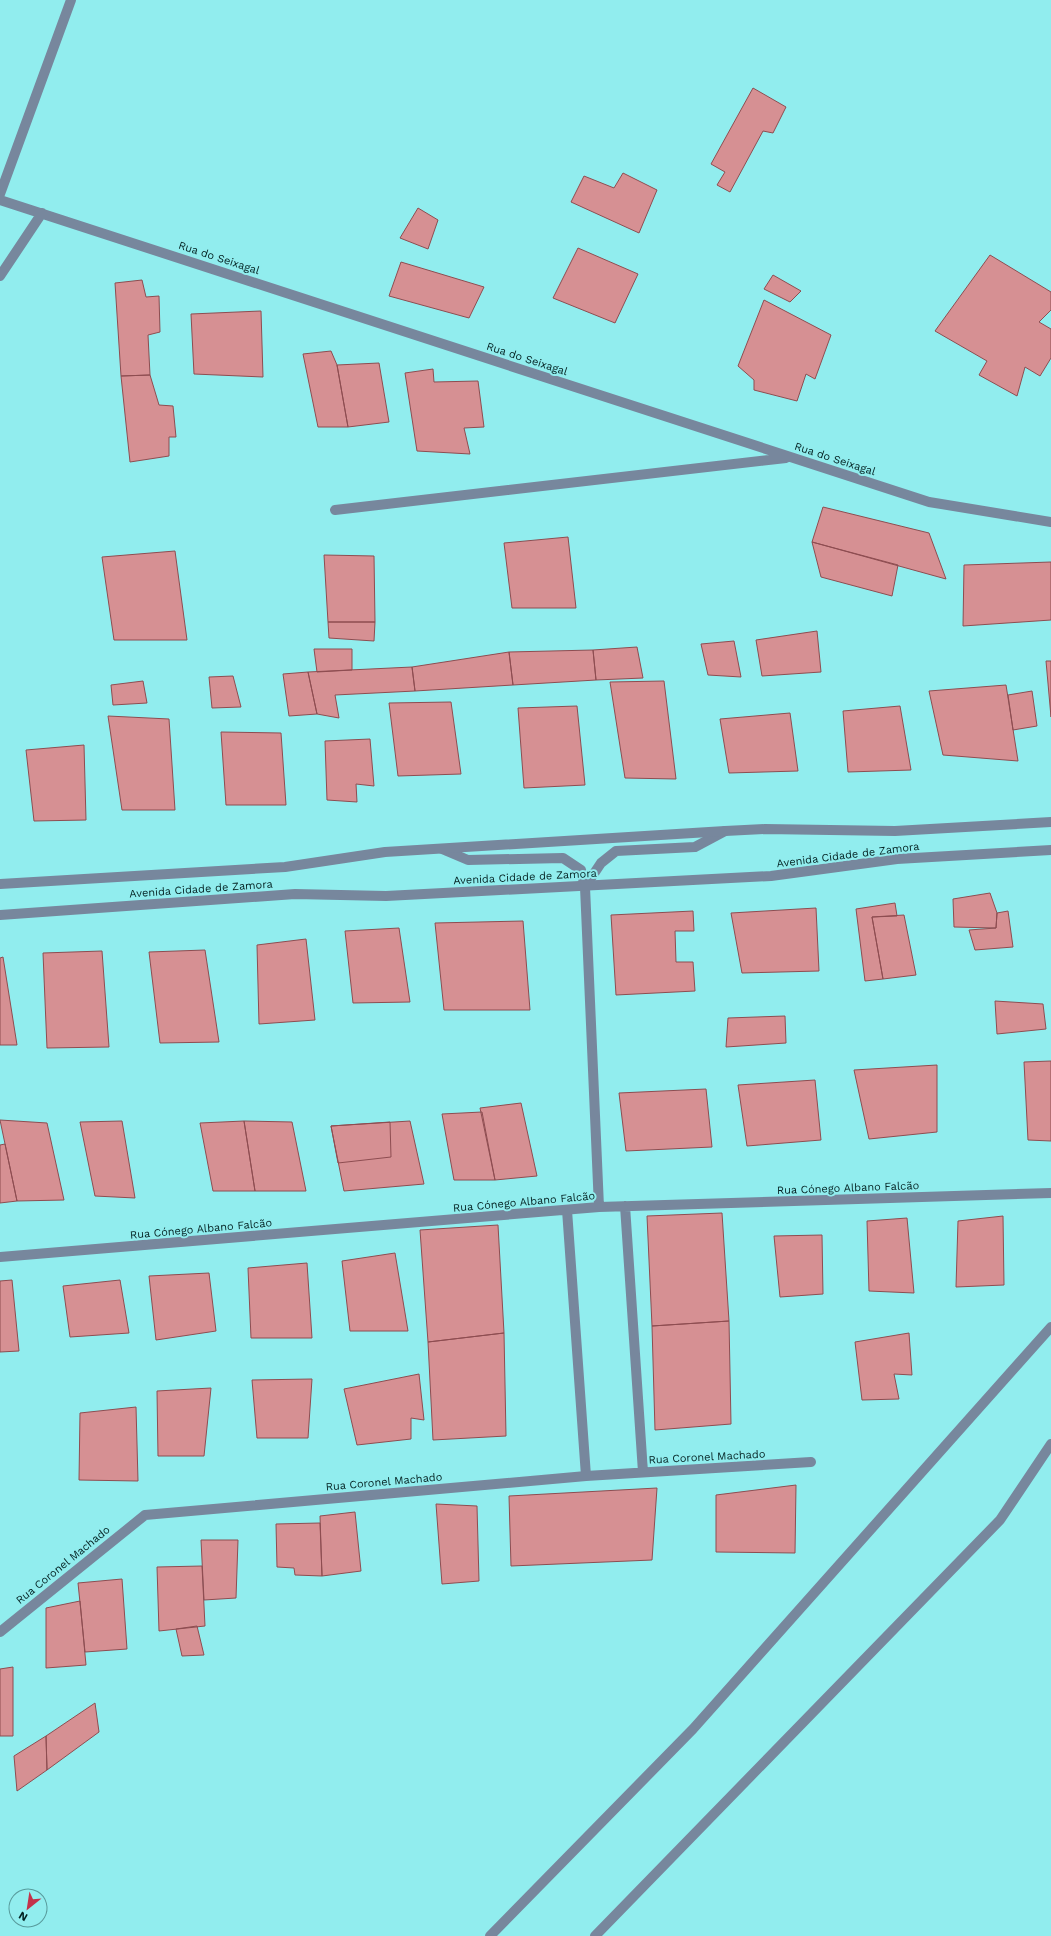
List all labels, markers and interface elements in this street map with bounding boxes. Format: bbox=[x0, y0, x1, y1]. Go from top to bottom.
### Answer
street label: Rua do Seixagal bbox=[177, 239, 262, 277]
street label: Rua do Seixagal bbox=[485, 340, 570, 378]
street label: Rua do Seixagal bbox=[793, 440, 878, 478]
street label: Avenida Cidade de Zamora bbox=[776, 840, 920, 870]
street label: Avenida Cidade de Zamora bbox=[453, 867, 597, 887]
street label: Avenida Cidade de Zamora bbox=[129, 878, 273, 900]
street label: Rua Cónego Albano Falcão bbox=[777, 1179, 919, 1197]
street label: Rua Cónego Albano Falcão bbox=[453, 1189, 595, 1215]
street label: Rua Cónego Albano Falcão bbox=[130, 1216, 272, 1242]
street label: Rua Coronel Machado bbox=[648, 1447, 766, 1467]
street label: Rua Coronel Machado bbox=[325, 1470, 443, 1494]
street label: Rua Coronel Machado bbox=[13, 1523, 113, 1607]
north arrow bbox=[8, 1888, 48, 1928]
text: N bbox=[16, 1909, 30, 1924]

